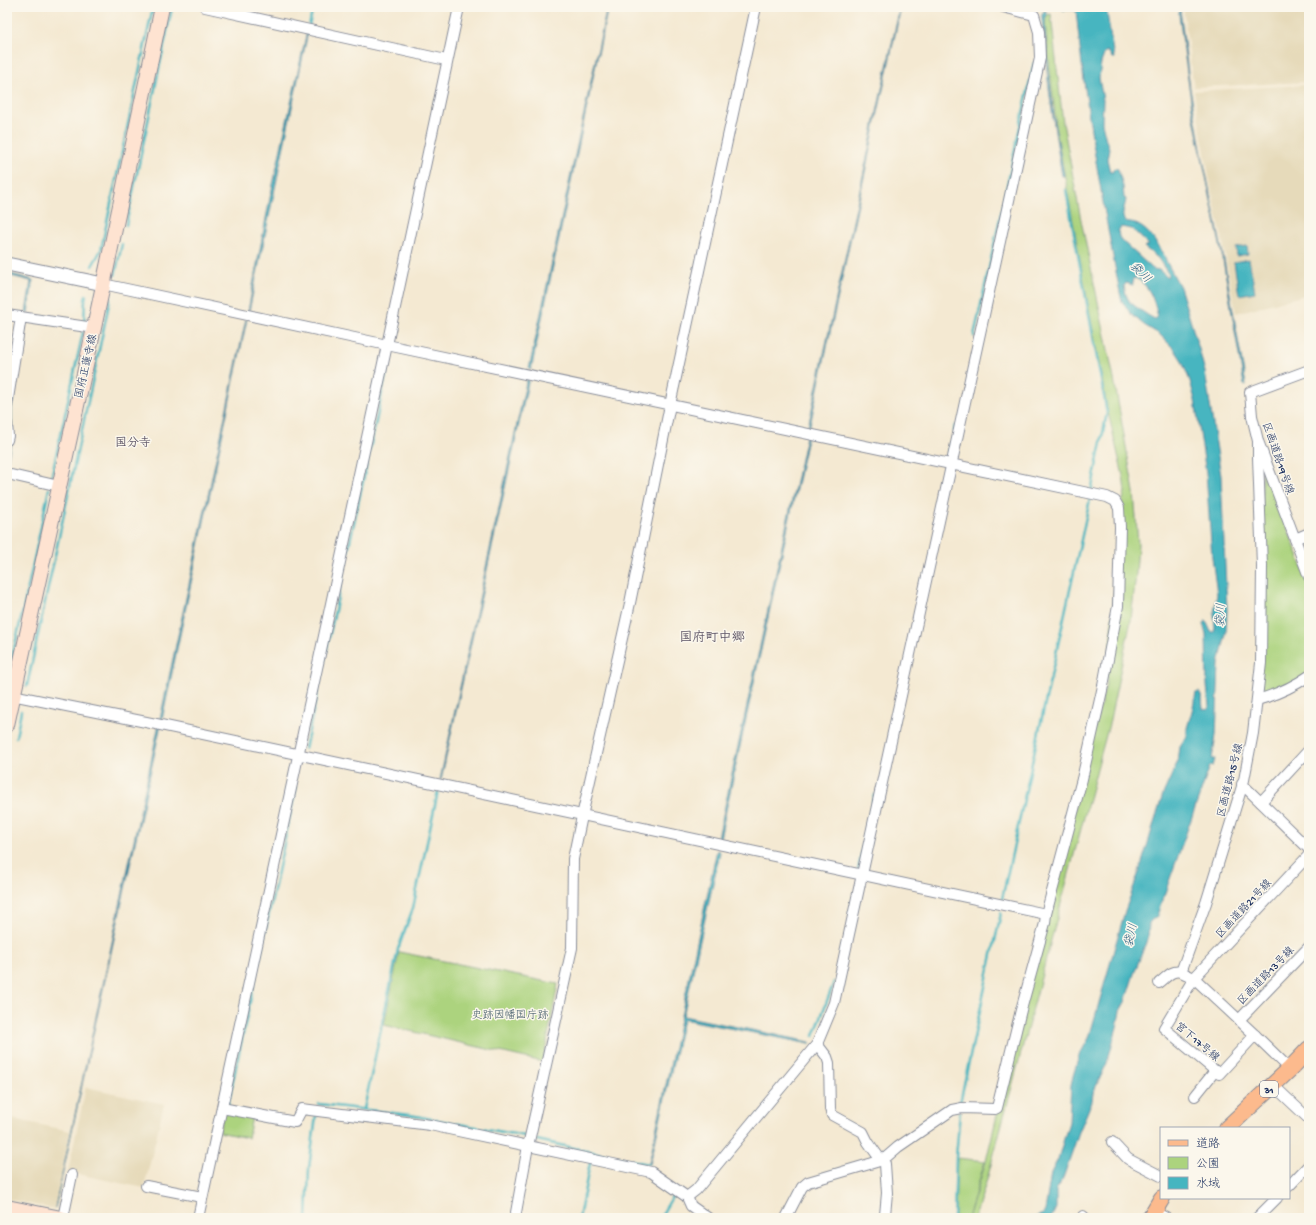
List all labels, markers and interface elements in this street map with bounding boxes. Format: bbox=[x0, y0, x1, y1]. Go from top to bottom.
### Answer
water label: 袋川 bbox=[1126, 259, 1154, 287]
street label: 国府正蓮寺線 bbox=[73, 333, 100, 400]
street label: 区画道路19号線 bbox=[1259, 420, 1296, 497]
district label: 国分寺 bbox=[115, 436, 151, 451]
water label: 袋川 bbox=[1213, 603, 1230, 627]
district label: 国府町中郷 bbox=[679, 630, 745, 646]
street label: 区画道路15号線 bbox=[1215, 742, 1246, 819]
street label: 区画道路21号線 bbox=[1213, 877, 1275, 941]
water label: 袋川 bbox=[1122, 922, 1141, 949]
street label: 区画道路13号線 bbox=[1235, 944, 1297, 1008]
park label: 史跡因幡国庁跡 bbox=[472, 1009, 549, 1022]
street label: 宮下17号線 bbox=[1172, 1020, 1222, 1065]
road number: 31 bbox=[1260, 1081, 1278, 1097]
legend bbox=[1160, 1127, 1290, 1199]
text: 道路 bbox=[1196, 1137, 1220, 1152]
text: 公園 bbox=[1196, 1157, 1220, 1172]
text: 水域 bbox=[1196, 1177, 1220, 1192]

